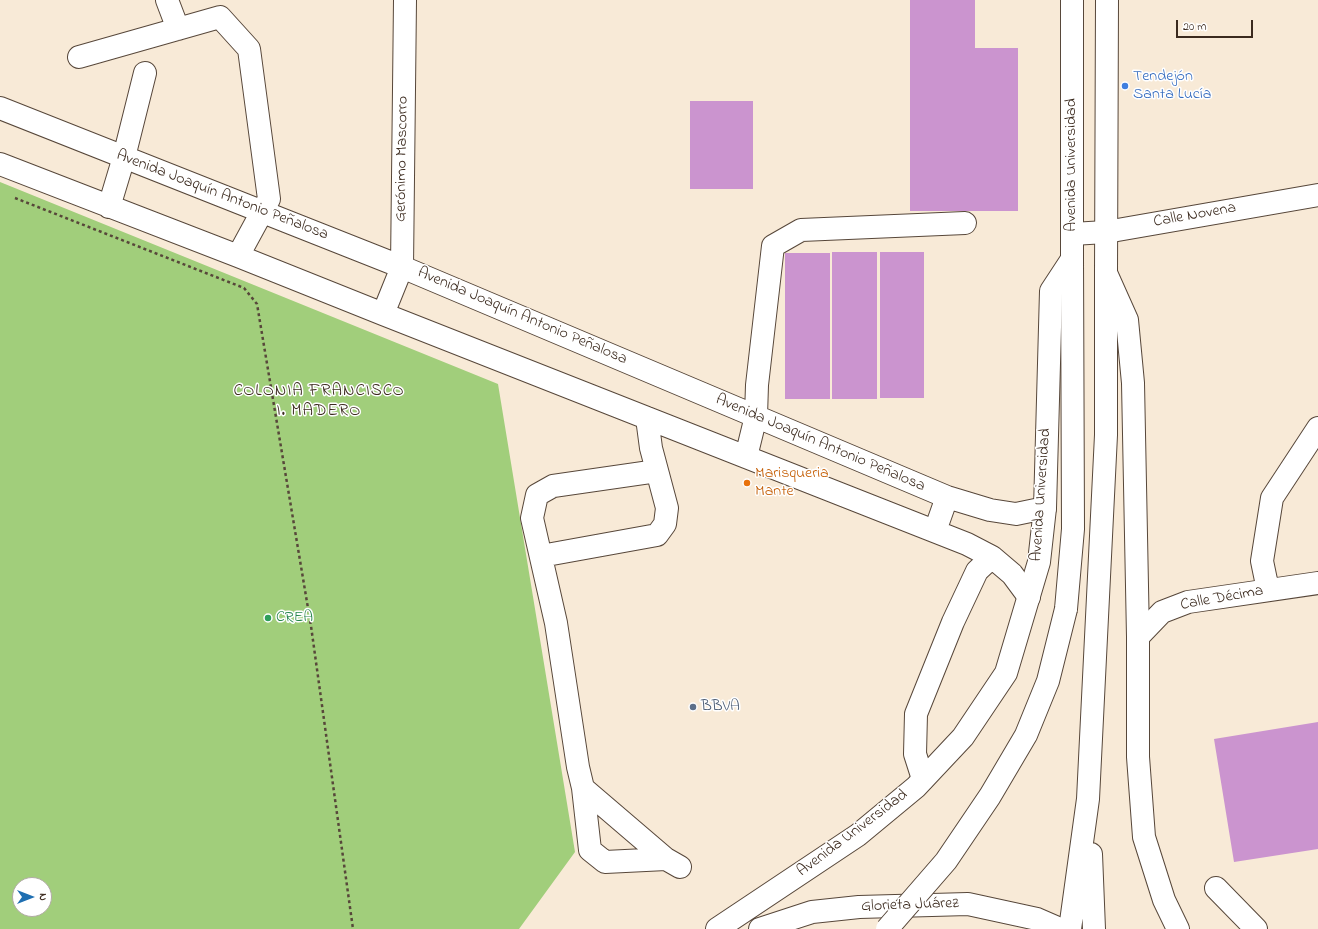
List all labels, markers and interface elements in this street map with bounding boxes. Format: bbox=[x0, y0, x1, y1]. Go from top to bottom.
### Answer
scale bar bbox=[1178, 12, 1255, 38]
text: 20 m bbox=[1183, 18, 1206, 36]
place label: Tendejón Santa Lucía bbox=[1133, 67, 1211, 105]
marker: Tendejón Santa Lucía bbox=[1120, 81, 1130, 91]
street label: Gerónimo Mascorro bbox=[392, 96, 414, 222]
street label: Avenida Universidad bbox=[1062, 98, 1082, 232]
street label: Avenida Joaquín Antonio Peñalosa bbox=[113, 147, 331, 245]
street label: Calle Novena bbox=[1152, 199, 1238, 233]
street label: Avenida Joaquín Antonio Peñalosa bbox=[414, 264, 630, 370]
district label: COLONIA FRANCISCO I. MADERO bbox=[233, 382, 405, 422]
street label: Avenida Joaquín Antonio Peñalosa bbox=[712, 391, 928, 497]
street label: Avenida Universidad bbox=[1028, 428, 1056, 562]
place label: Marisqueria Mante bbox=[755, 464, 829, 502]
marker: Marisqueria Mante bbox=[742, 478, 752, 488]
street label: Calle Décima bbox=[1179, 582, 1265, 616]
place label: CREA bbox=[276, 608, 313, 628]
marker: CREA bbox=[263, 613, 273, 623]
place label: BBVA bbox=[701, 697, 740, 717]
marker: BBVA bbox=[688, 702, 698, 712]
street label: Avenida Universidad bbox=[794, 786, 912, 882]
north arrow bbox=[12, 877, 52, 917]
text: N bbox=[35, 893, 51, 901]
street label: Glorieta Juárez bbox=[861, 895, 959, 917]

